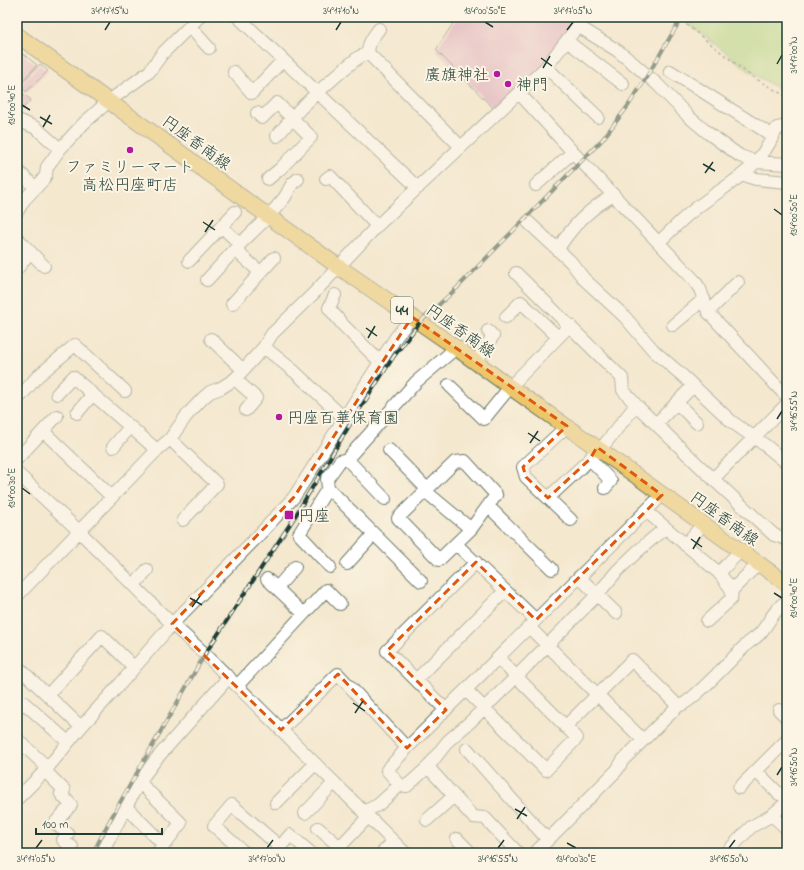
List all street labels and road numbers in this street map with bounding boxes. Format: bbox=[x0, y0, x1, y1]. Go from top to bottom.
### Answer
street label: 円座香南線 bbox=[156, 110, 235, 177]
road number: 44 bbox=[391, 297, 413, 323]
street label: 円座香南線 bbox=[420, 299, 500, 364]
street label: 円座香南線 bbox=[684, 486, 763, 553]

